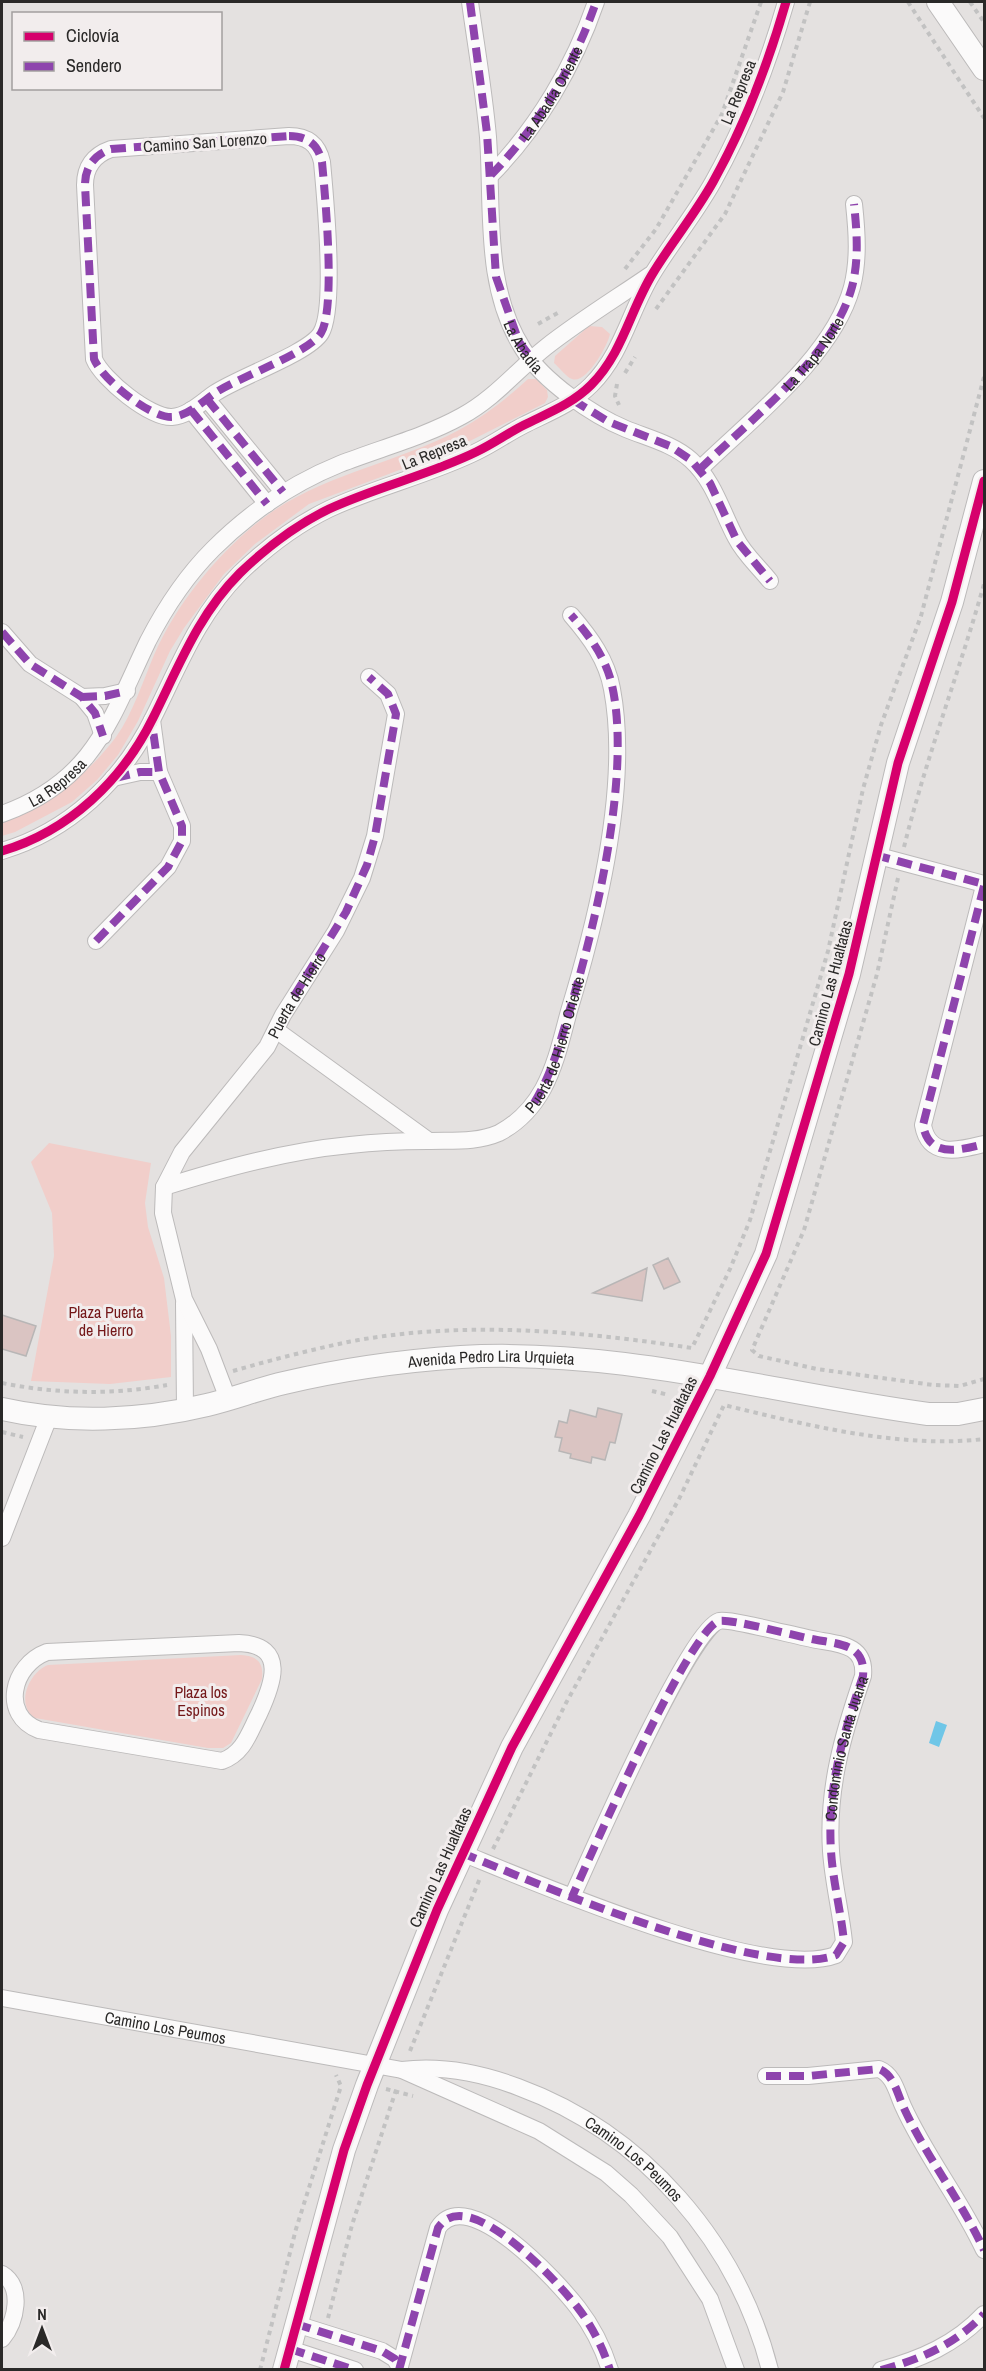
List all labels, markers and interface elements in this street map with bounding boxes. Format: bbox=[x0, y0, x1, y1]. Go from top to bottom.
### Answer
legend bbox=[12, 12, 222, 90]
text: Ciclovía bbox=[66, 23, 119, 48]
street label: La Abadía Oriente bbox=[514, 43, 588, 145]
text: Sendero bbox=[66, 53, 122, 78]
street label: La Represa bbox=[715, 56, 761, 128]
street label: Camino San Lorenzo bbox=[142, 127, 268, 157]
street label: La Trapa Norte bbox=[778, 313, 849, 395]
street label: La Abadía bbox=[498, 317, 549, 379]
street label: La Represa bbox=[398, 429, 470, 475]
street label: La Represa bbox=[24, 753, 92, 812]
street label: Camino Las Hualtatas bbox=[803, 917, 857, 1049]
street label: Puerta de Hierro bbox=[262, 948, 331, 1042]
street label: Puerta de Hierro Oriente bbox=[519, 974, 590, 1118]
park label: Plaza Puerta de Hierro bbox=[68, 1301, 144, 1341]
street label: Avenida Pedro Lira Urquieta bbox=[406, 1345, 576, 1373]
street label: Camino Las Hualtatas bbox=[624, 1372, 702, 1498]
street label: Condominio Santa Juana bbox=[820, 1672, 874, 1821]
park label: Plaza los Espinos bbox=[174, 1681, 228, 1721]
street label: Camino Las Hualtatas bbox=[404, 1803, 476, 1931]
street label: Camino Los Peumos bbox=[103, 2006, 228, 2049]
street label: Camino Los Peumos bbox=[581, 2111, 688, 2206]
north arrow bbox=[12, 2299, 72, 2359]
text: N bbox=[37, 2303, 47, 2325]

